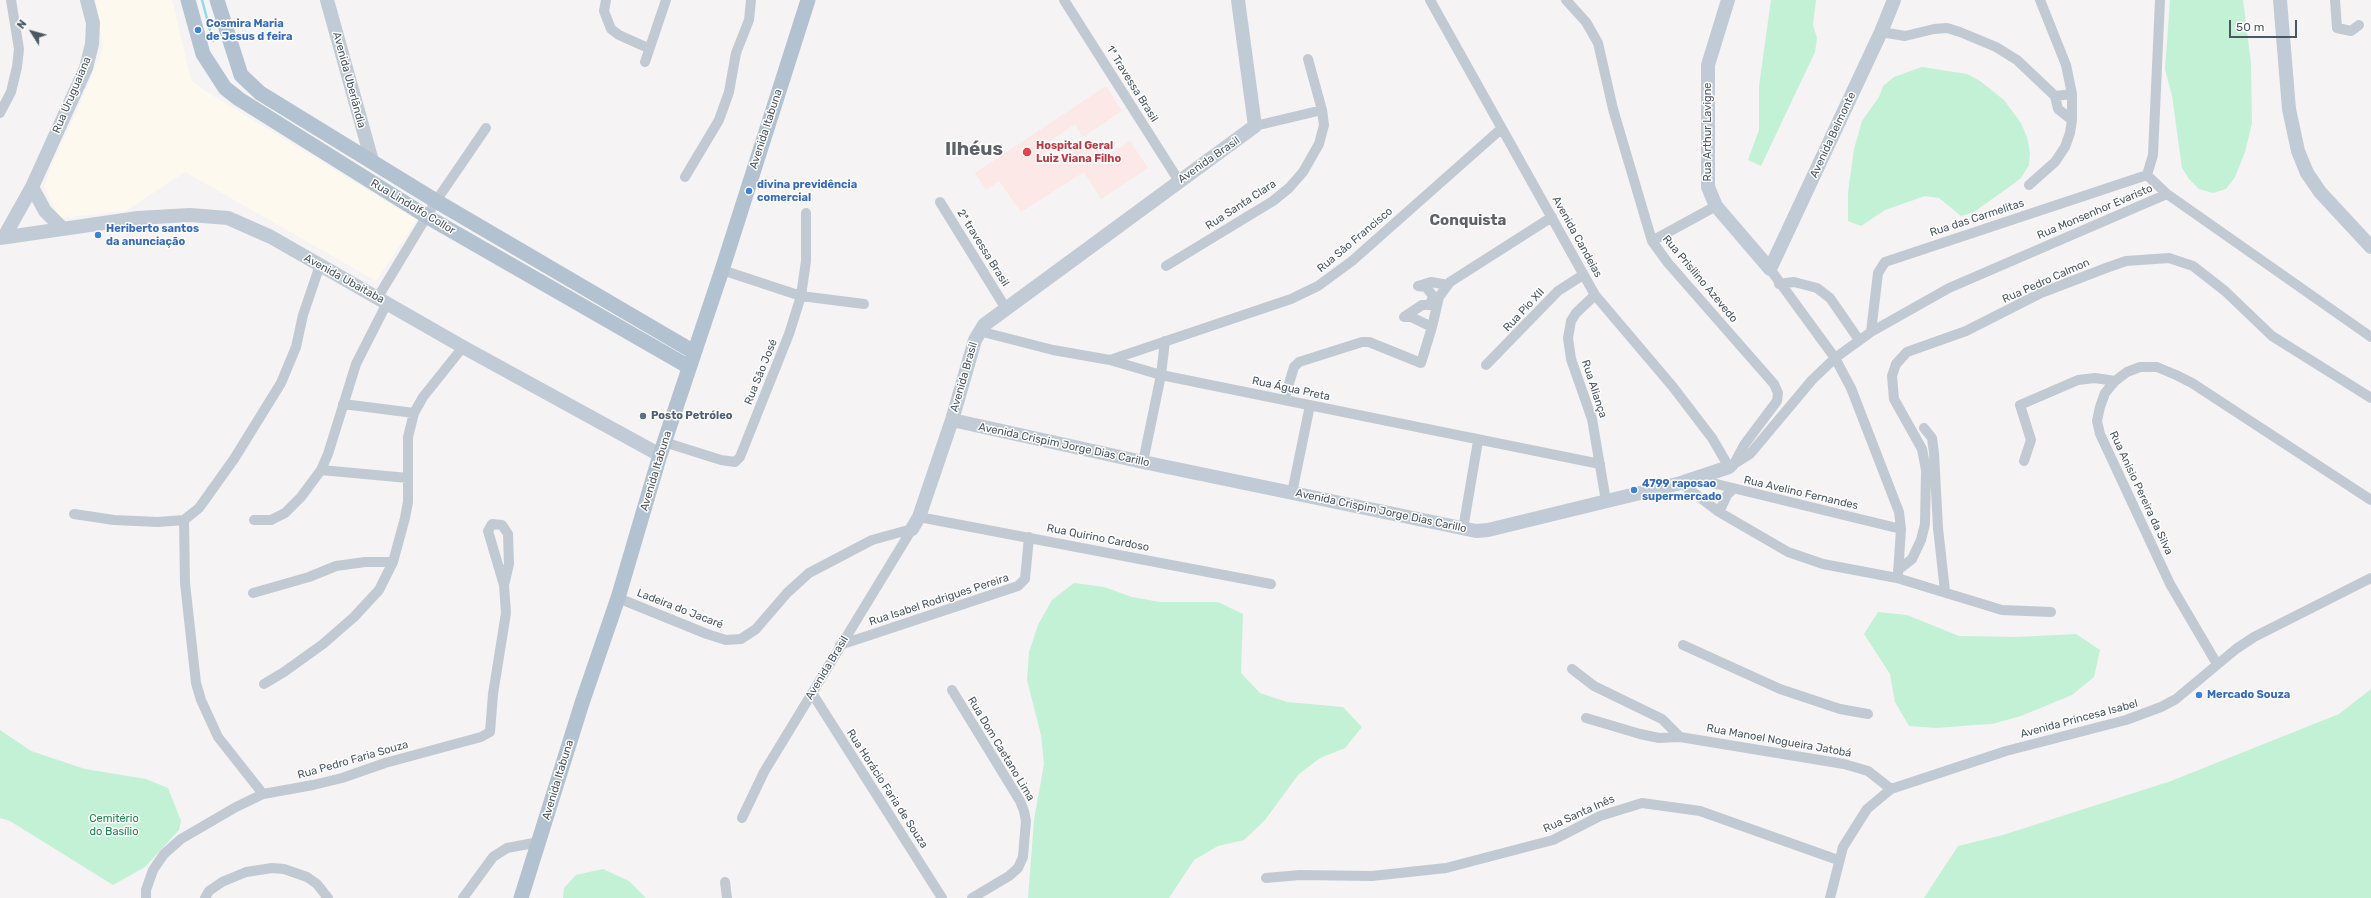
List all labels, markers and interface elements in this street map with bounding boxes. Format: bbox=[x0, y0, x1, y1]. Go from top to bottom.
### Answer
north arrow bbox=[12, 12, 52, 52]
scale bar bbox=[2231, 12, 2299, 38]
text: N bbox=[14, 17, 30, 32]
place label: Cosmira Maria de Jesus d feira bbox=[206, 17, 292, 43]
text: 50 m bbox=[2236, 20, 2264, 34]
marker: Cosmira Maria de Jesus d feira bbox=[193, 25, 203, 35]
street label: Avenida Uberlândia bbox=[330, 30, 368, 130]
street label: 1ª Travessa Brasil bbox=[1103, 43, 1161, 125]
street label: Rua Uruguaiana bbox=[50, 55, 94, 135]
street label: Rua Arthur Lavigne bbox=[1701, 83, 1715, 181]
street label: Avenida Itabuna bbox=[747, 87, 785, 171]
street label: Avenida Belmonte bbox=[1807, 90, 1859, 180]
street label: Avenida Brasil bbox=[1176, 134, 1242, 186]
district label: Ilhéus bbox=[945, 139, 1003, 161]
place label: Hospital Geral Luiz Viana Filho bbox=[1036, 139, 1121, 165]
marker: Hospital Geral Luiz Viana Filho bbox=[1021, 146, 1033, 158]
street label: Rua Lindolfo Collor bbox=[368, 177, 458, 237]
street label: Rua Santa Clara bbox=[1203, 177, 1279, 233]
place label: divina previdência comercial bbox=[757, 178, 857, 204]
street label: Rua Monsenhor Evaristo bbox=[2035, 182, 2155, 242]
marker: divina previdência comercial bbox=[744, 186, 754, 196]
street label: Avenida Candeias bbox=[1549, 194, 1605, 280]
street label: Rua das Carmelitas bbox=[1928, 197, 2026, 239]
street label: Rua São Francisco bbox=[1315, 205, 1395, 275]
street label: 2ª travessa Brasil bbox=[954, 207, 1012, 289]
district label: Conquista bbox=[1430, 212, 1506, 230]
place label: Heriberto santos da anunciação bbox=[106, 222, 199, 248]
marker: Heriberto santos da anunciação bbox=[93, 230, 103, 240]
street label: Rua Prisilino Azevedo bbox=[1660, 233, 1740, 325]
street label: Avenida Ubaitaba bbox=[302, 251, 386, 307]
street label: Rua Pedro Calmon bbox=[2000, 256, 2092, 306]
street label: Rua Pio XII bbox=[1501, 286, 1547, 334]
street label: Rua São José bbox=[742, 337, 780, 407]
street label: Avenida Brasil bbox=[948, 340, 980, 414]
street label: Rua Aliança bbox=[1578, 358, 1610, 420]
street label: Rua Água Preta bbox=[1251, 374, 1331, 404]
place label: Posto Petróleo bbox=[651, 409, 732, 423]
marker: Posto Petróleo bbox=[638, 411, 648, 421]
street label: Avenida Crispim Jorge Dias Carillo bbox=[977, 420, 1151, 470]
street label: Avenida Itabuna bbox=[638, 429, 674, 513]
street label: Rua Anisio Pereira da Silva bbox=[2107, 429, 2175, 557]
street label: Rua Avelino Fernandes bbox=[1742, 473, 1860, 513]
place label: 4799 raposao supermercado bbox=[1642, 477, 1722, 503]
marker: 4799 raposao supermercado bbox=[1629, 485, 1639, 495]
street label: Avenida Crispim Jorge Dias Carillo bbox=[1294, 486, 1468, 536]
street label: Rua Quirino Cardoso bbox=[1046, 522, 1150, 554]
street label: Rua Isabel Rodrigues Pereira bbox=[868, 571, 1010, 629]
street label: Ladeira do Jacaré bbox=[635, 586, 725, 632]
street label: Avenida Brasil bbox=[803, 634, 851, 702]
place label: Mercado Souza bbox=[2207, 688, 2290, 702]
marker: Mercado Souza bbox=[2194, 690, 2204, 700]
street label: Rua Dom Caetano Lima bbox=[965, 694, 1037, 804]
street label: Avenida Princesa Isabel bbox=[2019, 697, 2139, 741]
street label: Rua Manoel Nogueira Jatobá bbox=[1706, 722, 1852, 760]
street label: Rua Horácio Faria de Souza bbox=[844, 727, 930, 851]
street label: Rua Pedro Faria Souza bbox=[296, 738, 410, 782]
street label: Avenida Itabuna bbox=[540, 738, 576, 822]
street label: Rua Santa Inês bbox=[1541, 792, 1617, 836]
park label: Cemitério do Basílio bbox=[89, 812, 139, 838]

